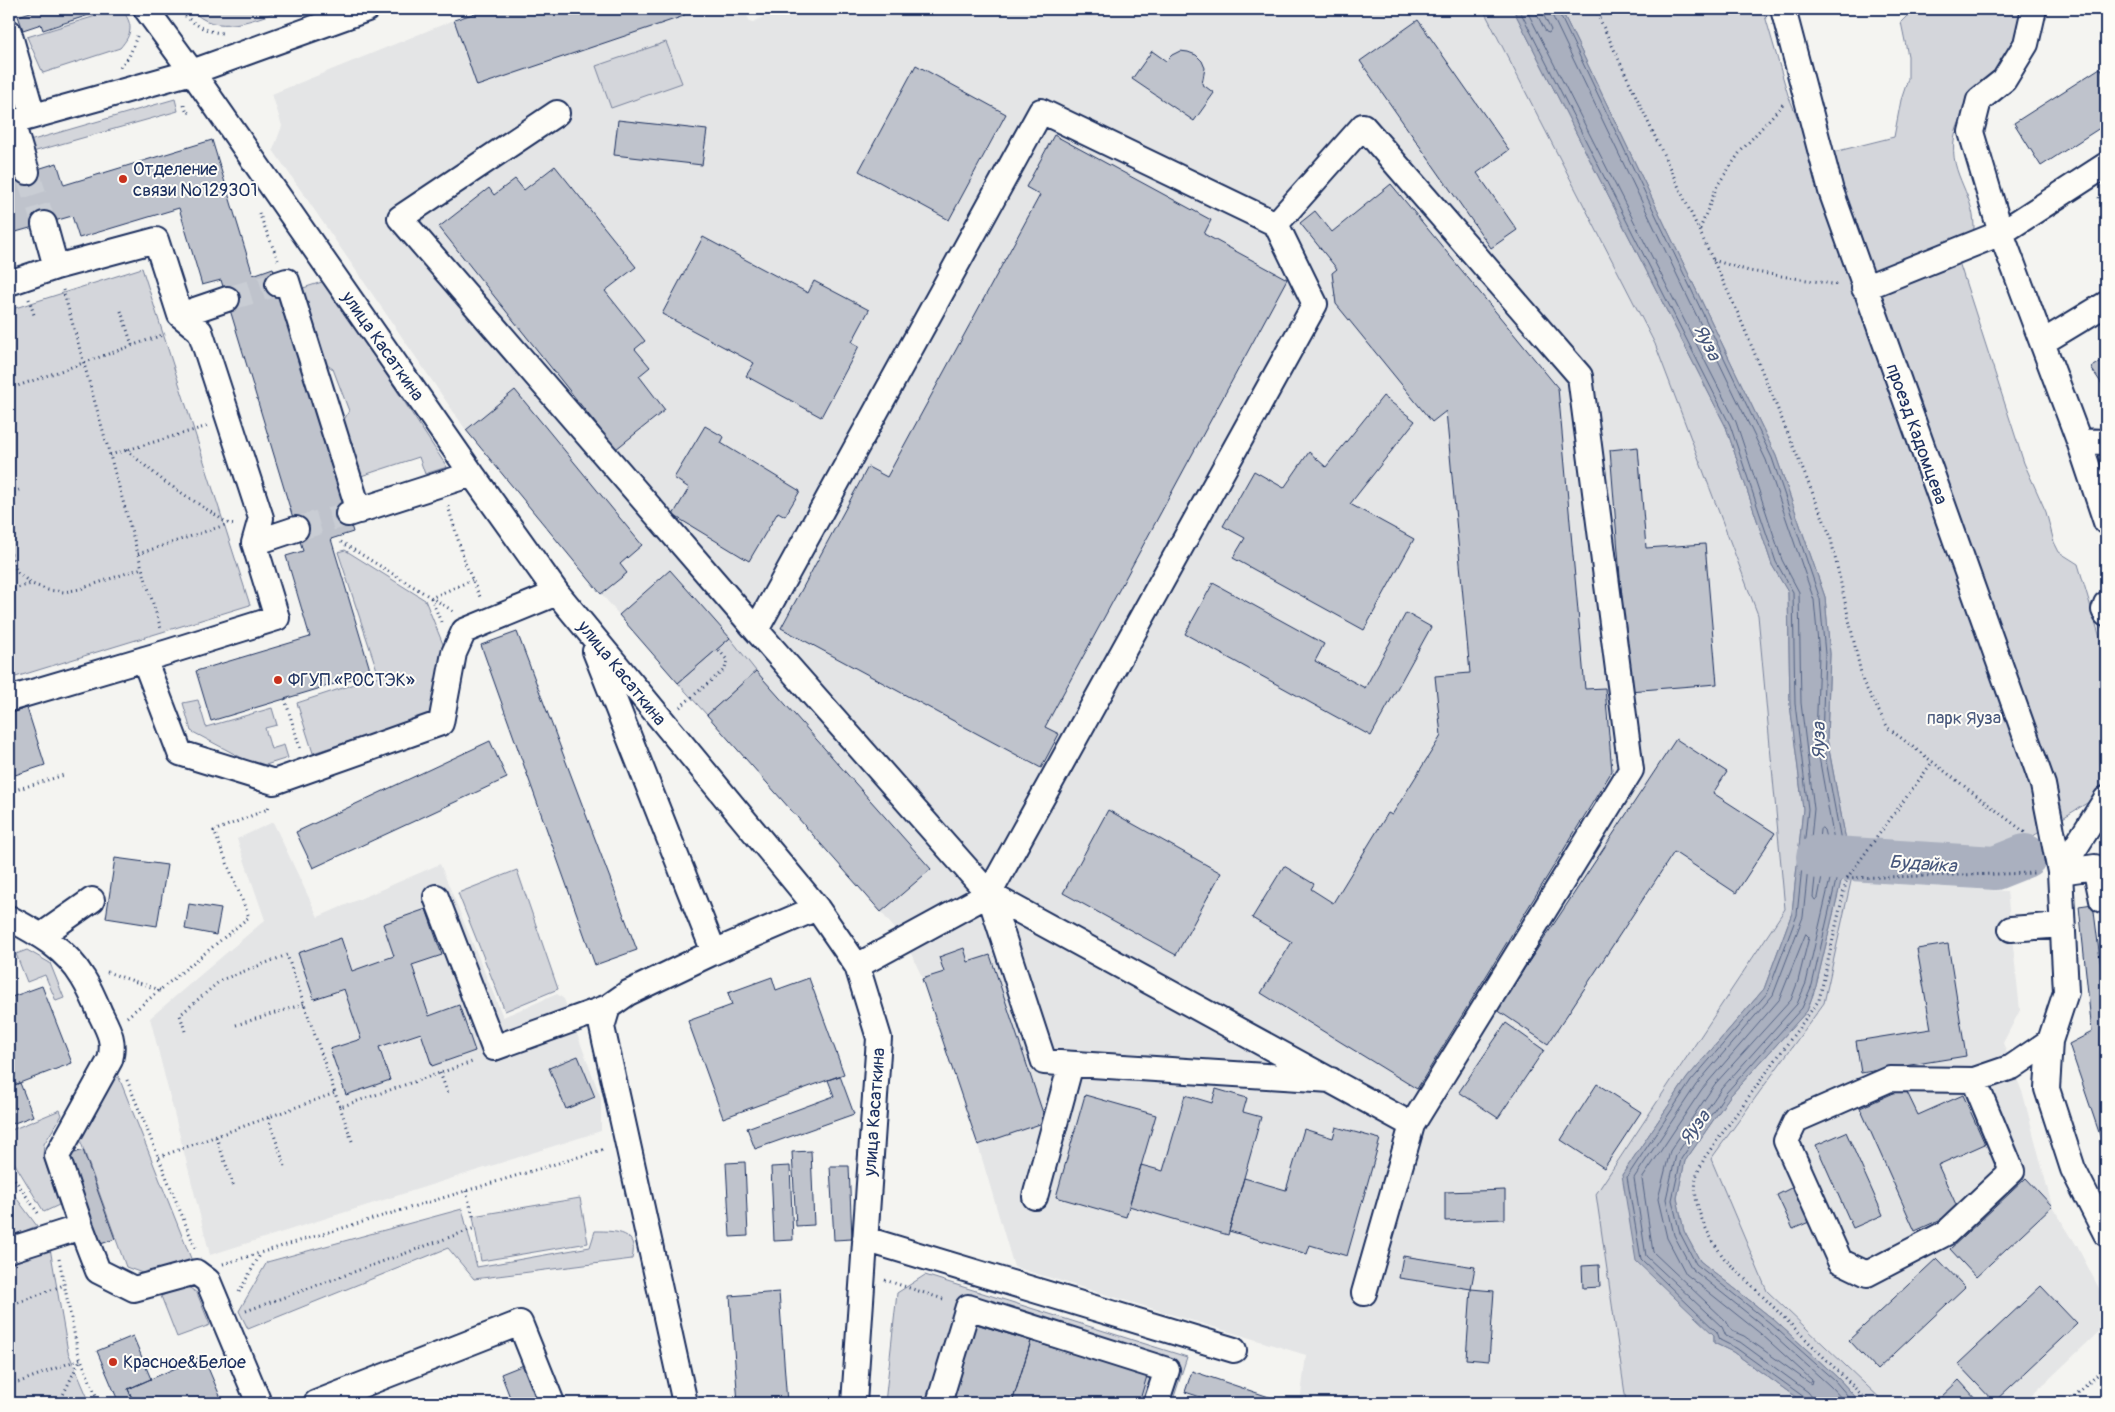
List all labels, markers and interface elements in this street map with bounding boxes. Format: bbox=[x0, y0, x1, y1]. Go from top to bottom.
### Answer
place label: Отделение связи №129301 bbox=[133, 158, 258, 202]
marker: Отделение связи №129301 bbox=[117, 173, 129, 185]
street label: улица Касаткина bbox=[336, 286, 429, 406]
water label: Яуза bbox=[1688, 321, 1727, 365]
street label: проезд Кадомцева bbox=[1880, 361, 1953, 508]
street label: улица Касаткина bbox=[572, 615, 671, 731]
place label: ФГУП «РОСТЭК» bbox=[288, 669, 415, 692]
marker: ФГУП «РОСТЭК» bbox=[272, 674, 284, 686]
park label: парк Яуза bbox=[1927, 707, 2001, 730]
water label: Яуза bbox=[1807, 721, 1831, 760]
water label: Будайка bbox=[1888, 850, 1959, 878]
street label: улица Касаткина bbox=[858, 1047, 890, 1178]
water label: Яуза bbox=[1674, 1105, 1716, 1150]
place label: Красное&Белое bbox=[123, 1351, 246, 1374]
marker: Красное&Белое bbox=[107, 1356, 119, 1368]

